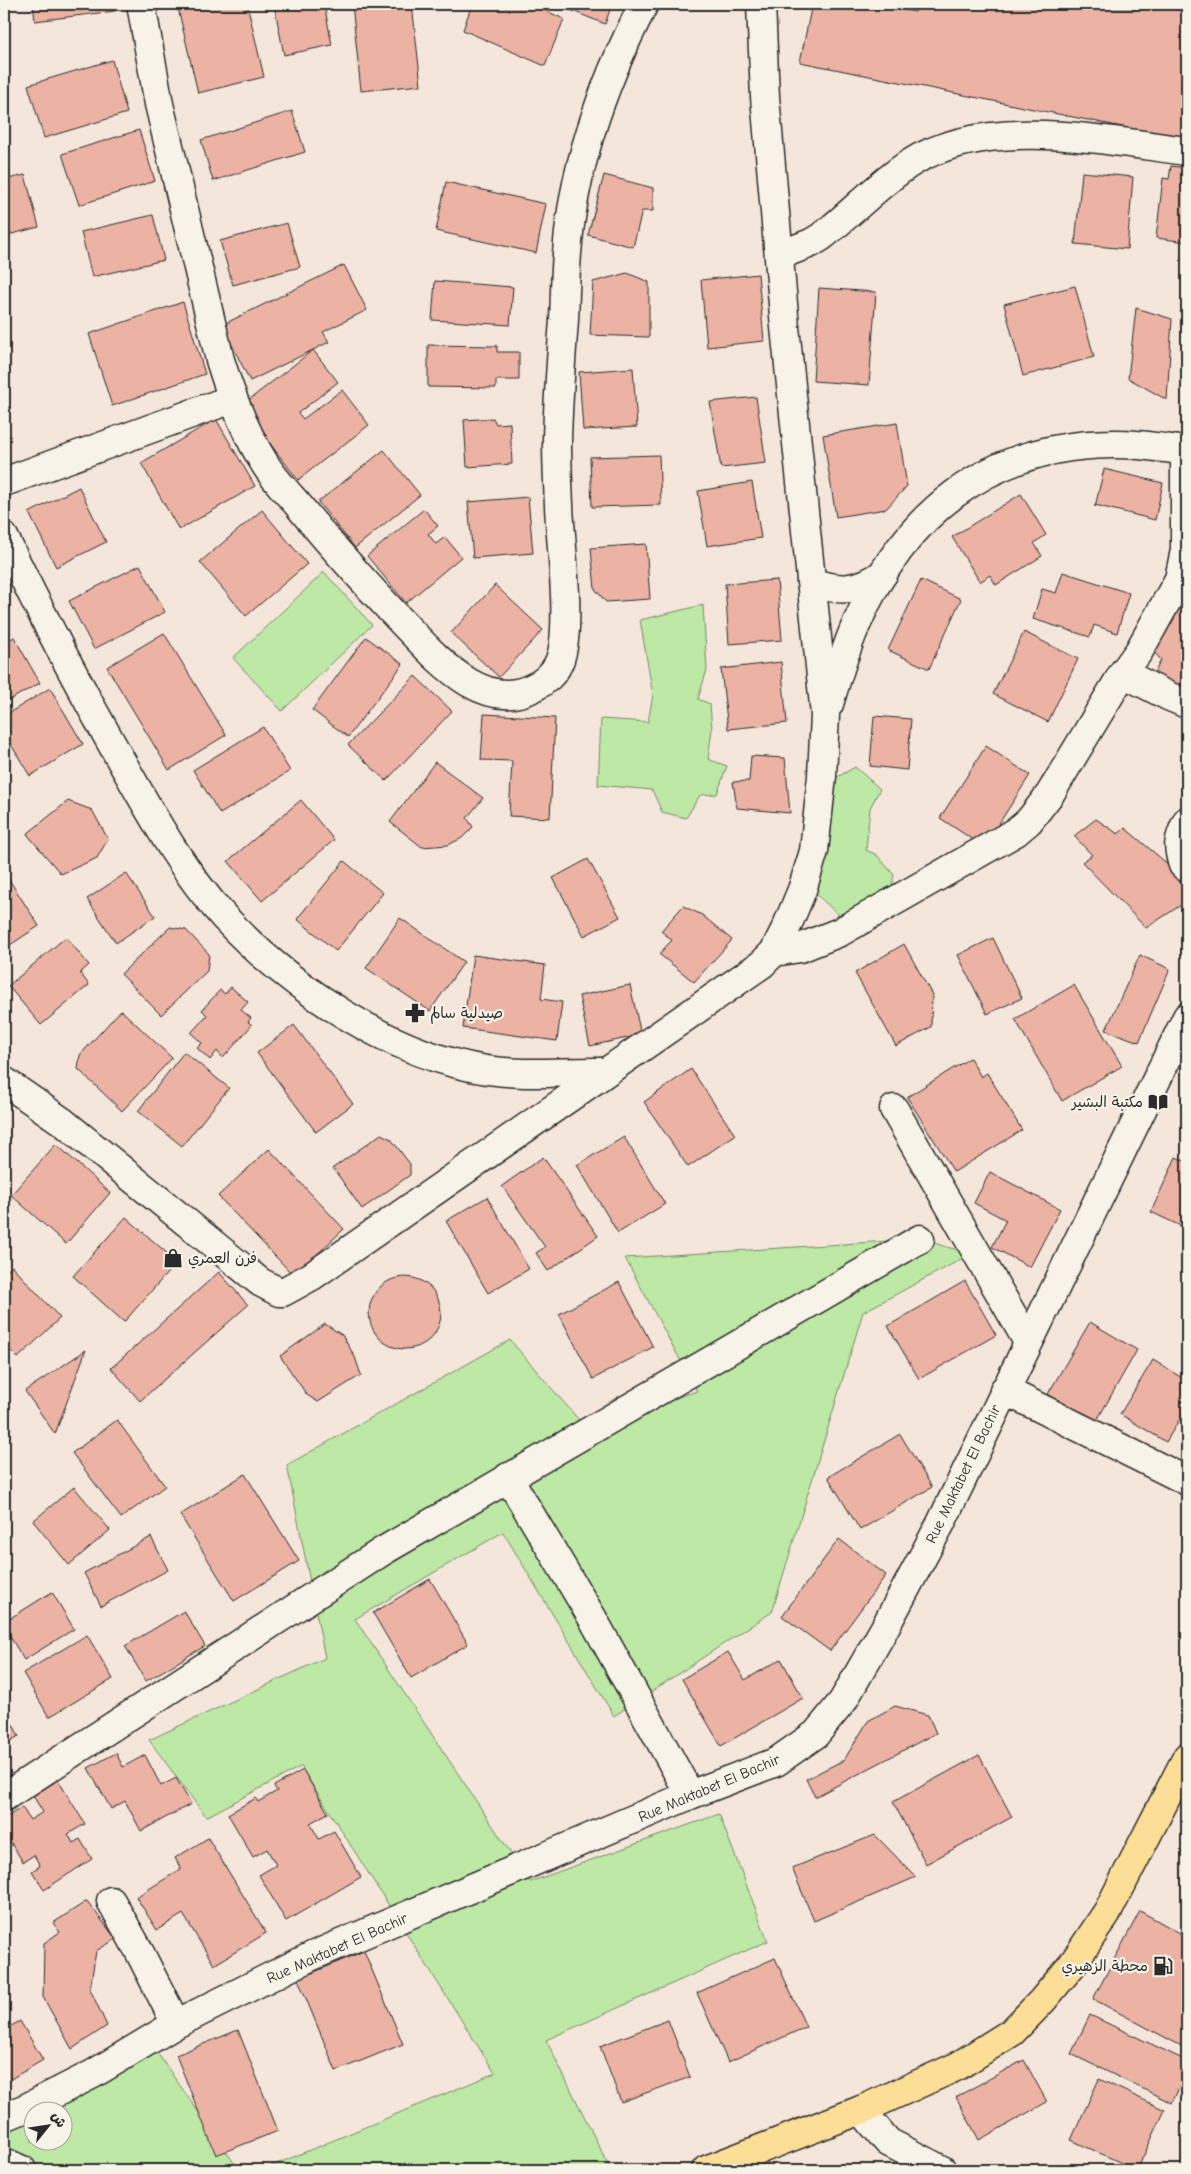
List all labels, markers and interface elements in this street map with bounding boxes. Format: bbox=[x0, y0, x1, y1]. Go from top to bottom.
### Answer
pharmacy icon: صيدلية سالم bbox=[404, 1002, 426, 1024]
place label: صيدلية سالم bbox=[430, 1004, 503, 1024]
library icon: مكتبة البشير bbox=[1147, 1091, 1169, 1113]
place label: مكتبة البشير bbox=[1070, 1093, 1143, 1111]
shop icon: فرن العمري bbox=[162, 1247, 184, 1269]
place label: فرن العمري bbox=[188, 1249, 257, 1269]
street label: Rue Maktabet El Bachir bbox=[922, 1402, 1004, 1546]
street label: Rue Maktabet El Bachir bbox=[635, 1750, 783, 1826]
street label: Rue Maktabet El Bachir bbox=[264, 1909, 410, 1987]
fuel station icon: محطة الزهيري bbox=[1152, 1955, 1174, 1977]
place label: محطة الزهيري bbox=[1062, 1957, 1148, 1977]
north arrow bbox=[22, 2102, 72, 2152]
text: ش bbox=[48, 2109, 70, 2131]

